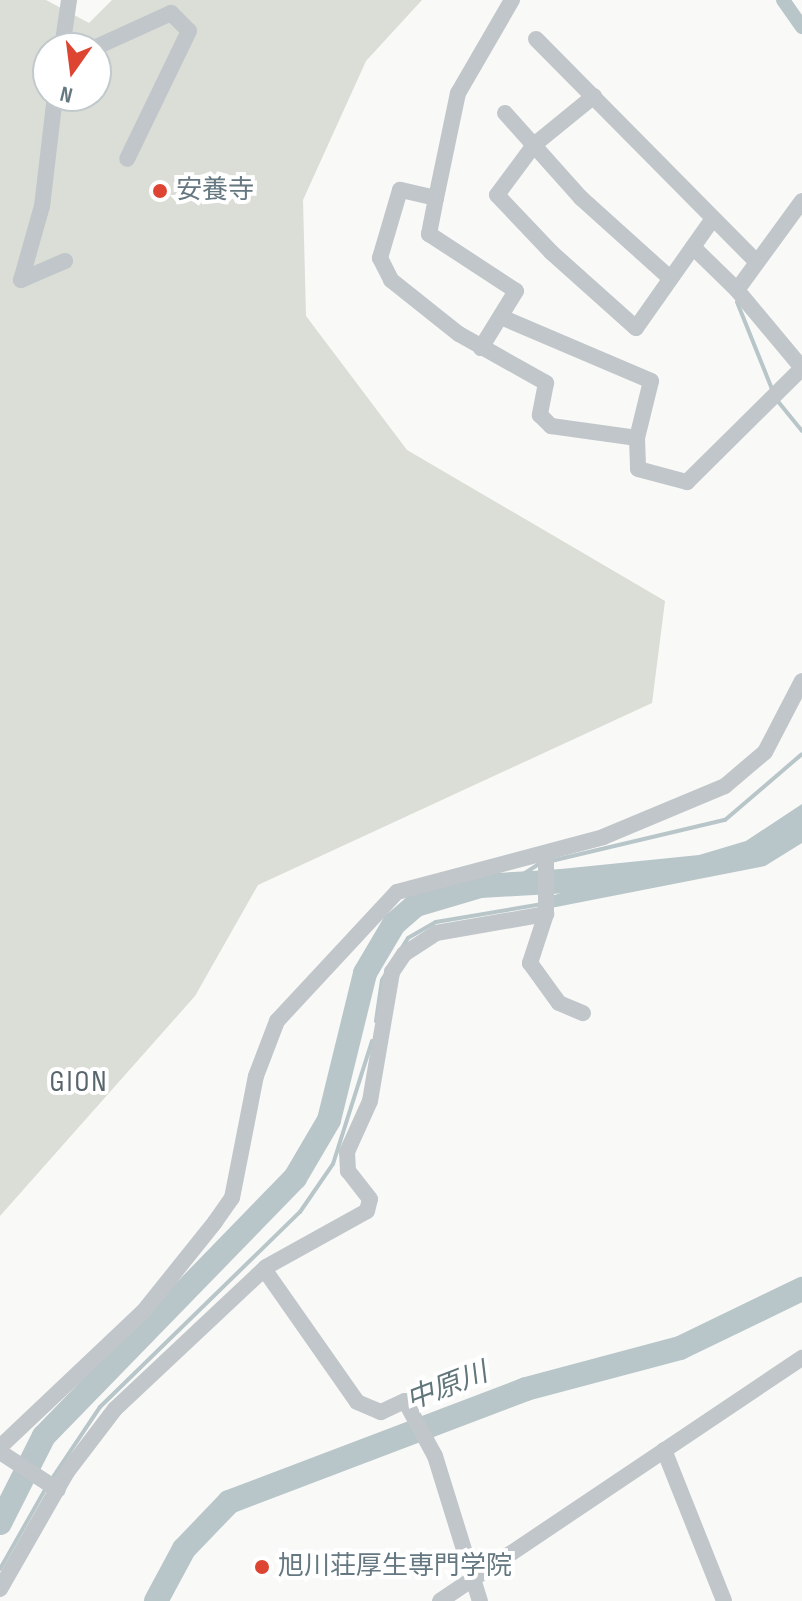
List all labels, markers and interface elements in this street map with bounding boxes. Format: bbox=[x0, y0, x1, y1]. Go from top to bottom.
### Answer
north arrow bbox=[32, 32, 112, 112]
text: N bbox=[58, 79, 76, 108]
place label: 安養寺 bbox=[176, 175, 254, 207]
marker: 安養寺 bbox=[151, 182, 169, 200]
district label: GION bbox=[49, 1064, 109, 1100]
water label: 中原川 bbox=[402, 1356, 492, 1418]
place label: 旭川荘厚生専門学院 bbox=[278, 1551, 512, 1583]
marker: 旭川荘厚生専門学院 bbox=[253, 1558, 271, 1576]

